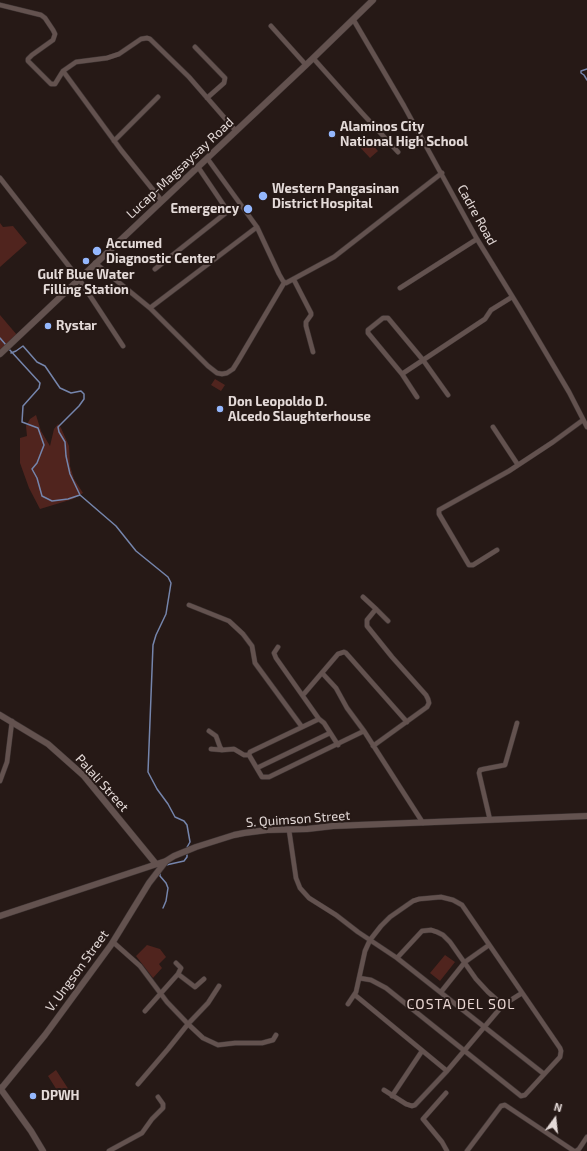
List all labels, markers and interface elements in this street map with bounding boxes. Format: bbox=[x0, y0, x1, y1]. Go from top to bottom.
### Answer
street label: Lucap-Magsaysay Road bbox=[123, 114, 237, 222]
place label: Alaminos City National High School bbox=[340, 119, 468, 150]
marker: Alaminos City National High School bbox=[327, 129, 337, 139]
place label: Western Pangasinan District Hospital bbox=[272, 181, 399, 212]
street label: Cadre Road bbox=[454, 182, 500, 248]
marker: Western Pangasinan District Hospital bbox=[257, 190, 269, 202]
place label: Emergency bbox=[171, 201, 239, 217]
marker: Emergency bbox=[242, 203, 254, 215]
place label: Accumed Diagnostic Center bbox=[106, 236, 215, 267]
marker: Accumed Diagnostic Center bbox=[91, 245, 103, 257]
marker: Gulf Blue Water Filling Station bbox=[81, 256, 91, 266]
place label: Gulf Blue Water Filling Station bbox=[38, 267, 134, 298]
place label: Rystar bbox=[56, 318, 97, 334]
marker: Rystar bbox=[43, 321, 53, 331]
place label: Don Leopoldo D. Alcedo Slaughterhouse bbox=[228, 394, 371, 425]
marker: Don Leopoldo D. Alcedo Slaughterhouse bbox=[215, 404, 225, 414]
street label: Palali Street bbox=[72, 751, 132, 815]
street label: S. Quimson Street bbox=[245, 808, 351, 830]
street label: V. Ungson Street bbox=[42, 927, 112, 1015]
district label: COSTA DEL SOL bbox=[406, 996, 516, 1012]
place label: DPWH bbox=[41, 1088, 80, 1104]
marker: DPWH bbox=[28, 1091, 38, 1101]
north arrow bbox=[535, 1099, 575, 1139]
text: N bbox=[553, 1100, 564, 1114]

